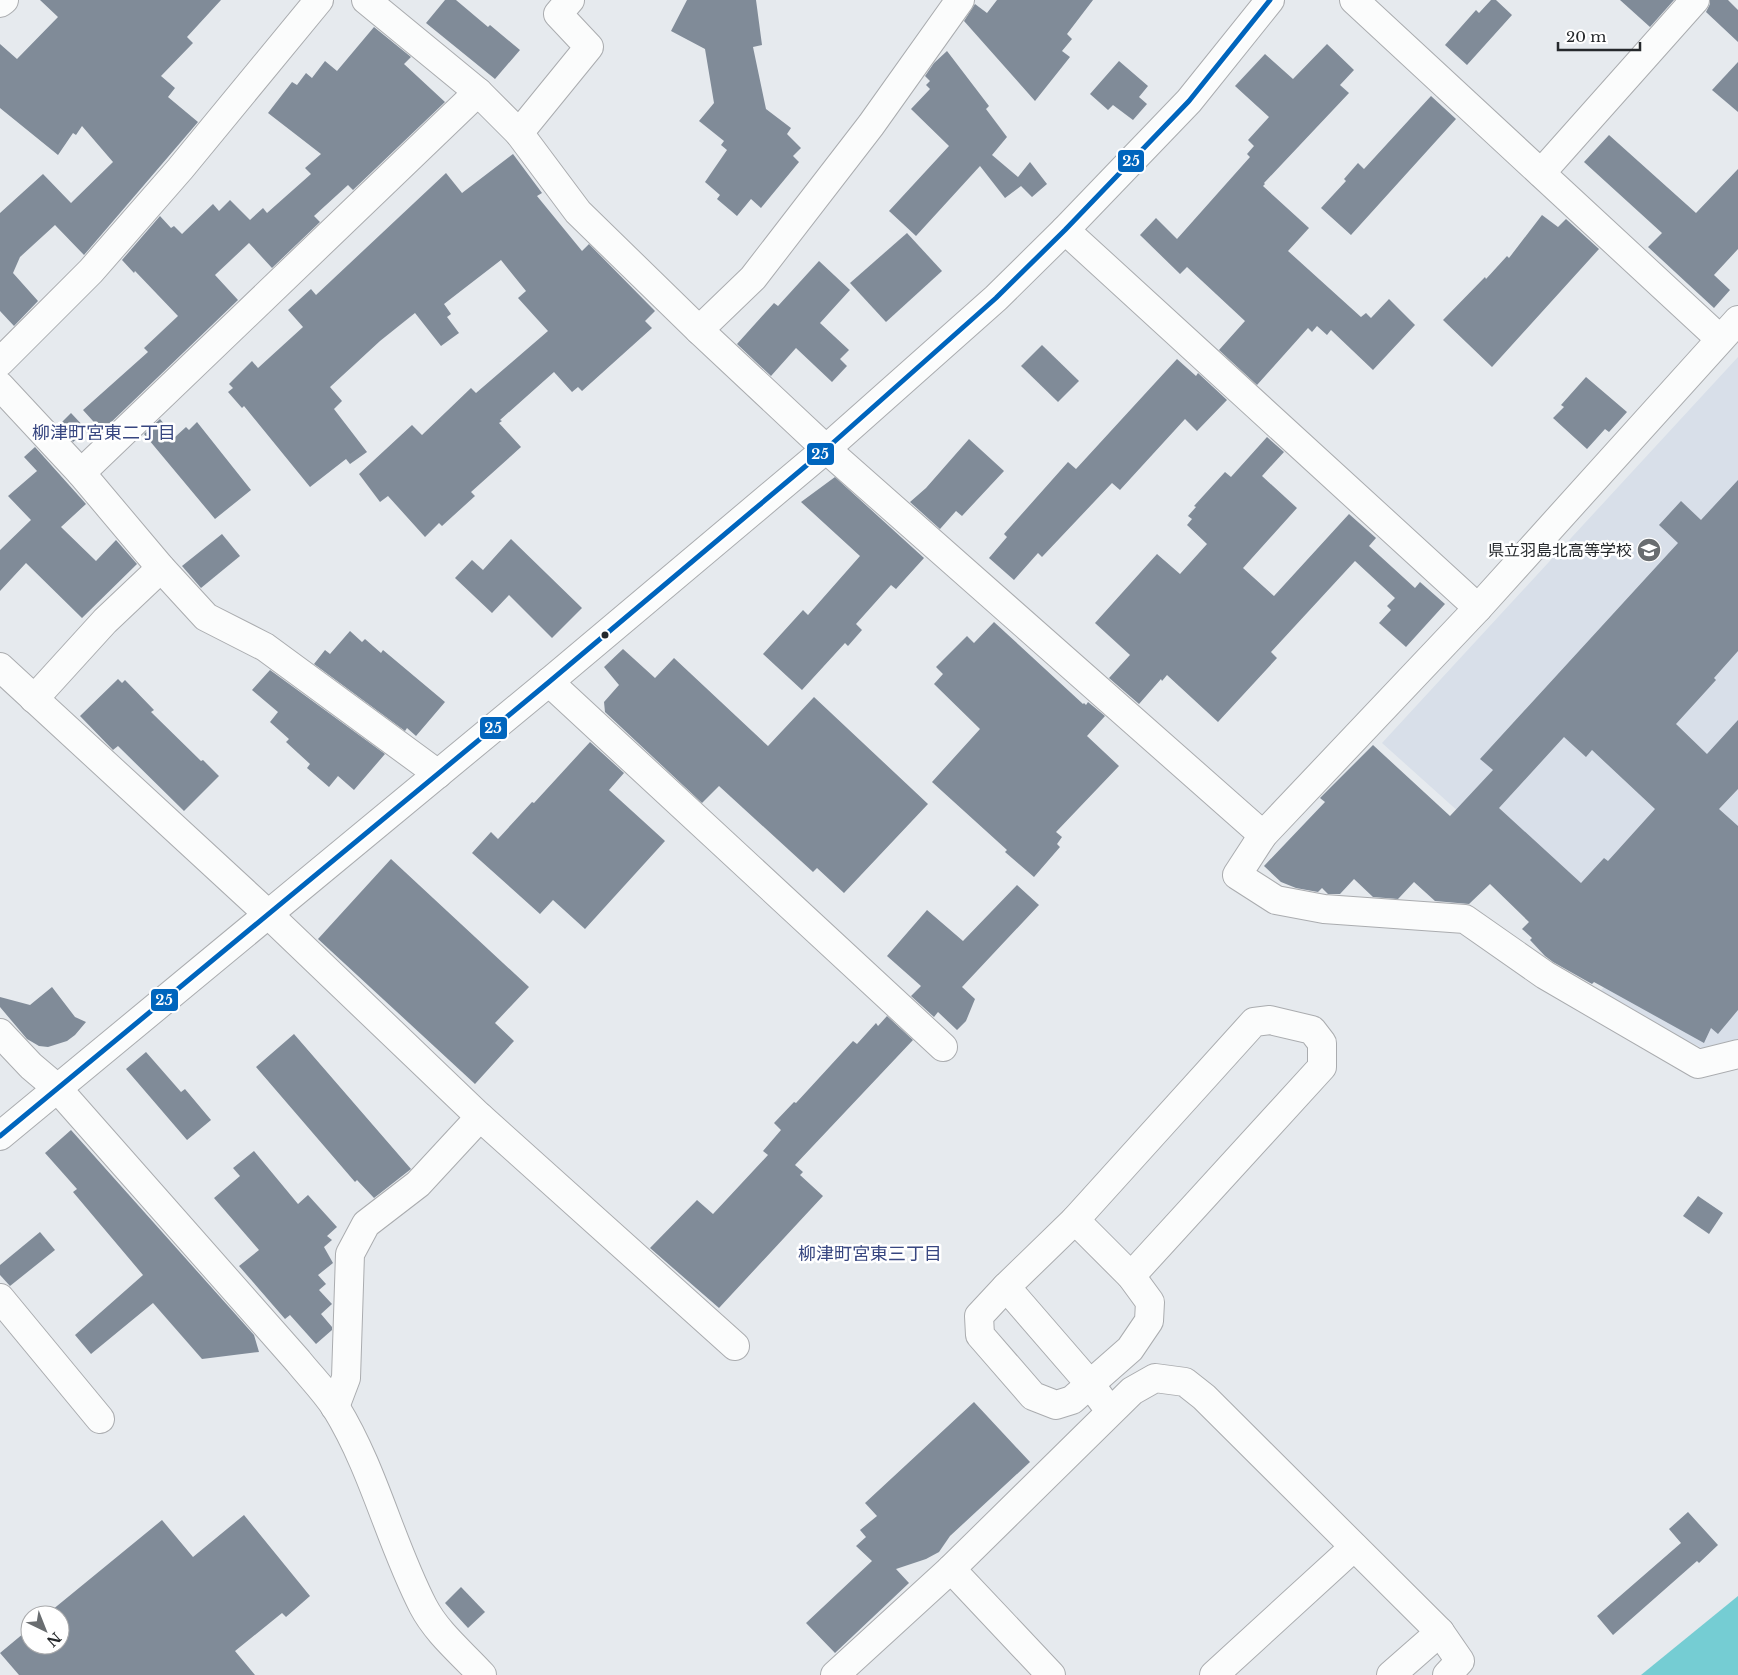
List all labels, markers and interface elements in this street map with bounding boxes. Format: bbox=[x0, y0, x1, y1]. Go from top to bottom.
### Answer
scale bar bbox=[1558, 20, 1640, 52]
text: 20 m bbox=[1566, 27, 1606, 46]
line badge: 25 bbox=[1117, 149, 1145, 173]
text: 25 bbox=[1122, 152, 1140, 170]
district label: 柳津町宮東二丁目 bbox=[32, 422, 176, 444]
line badge: 25 bbox=[806, 442, 835, 466]
text: 25 bbox=[811, 445, 829, 463]
school or university icon: 県立羽島北高等学校 bbox=[1636, 537, 1662, 563]
place label: 県立羽島北高等学校 bbox=[1488, 540, 1632, 560]
unlabelled marker bbox=[600, 630, 610, 640]
line badge: 25 bbox=[479, 716, 508, 740]
text: 25 bbox=[484, 719, 502, 737]
line badge: 25 bbox=[150, 988, 179, 1012]
text: 25 bbox=[155, 991, 173, 1009]
district label: 柳津町宮東三丁目 bbox=[798, 1243, 942, 1265]
north arrow bbox=[20, 1605, 70, 1655]
text: N bbox=[43, 1628, 65, 1651]

